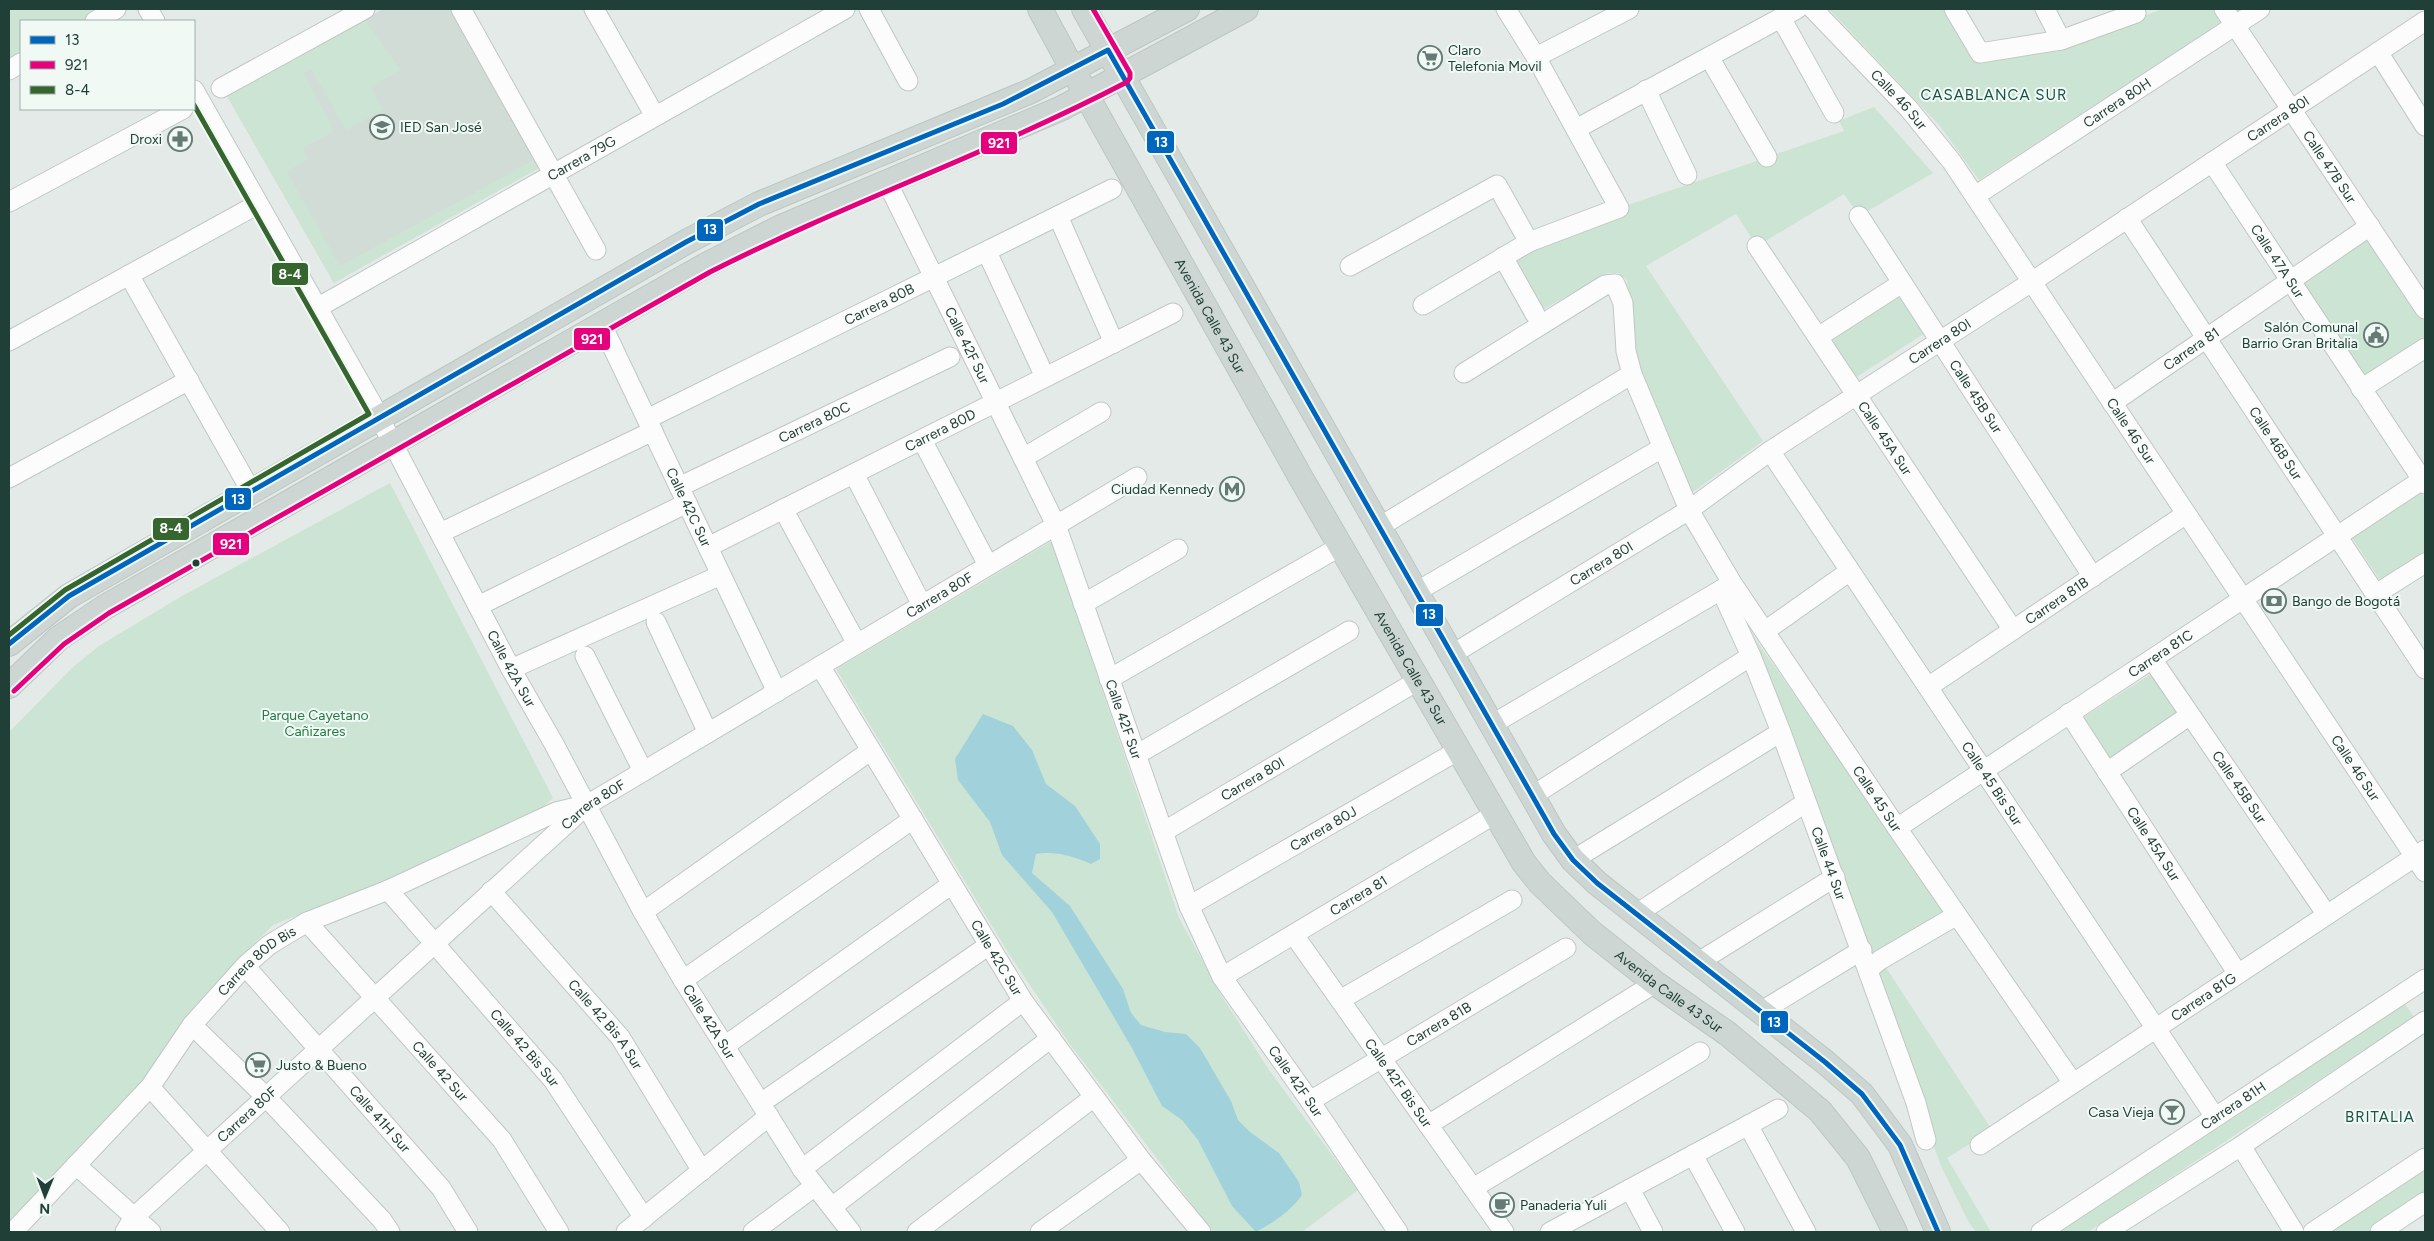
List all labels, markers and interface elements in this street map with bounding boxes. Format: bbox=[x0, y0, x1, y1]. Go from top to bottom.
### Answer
legend bbox=[20, 20, 195, 110]
text: 13 bbox=[65, 31, 79, 49]
place label: Claro Telefonia Movil bbox=[1448, 42, 1542, 75]
supermarket icon: Claro Telefonia Movil bbox=[1417, 45, 1443, 71]
text: 921 bbox=[65, 56, 88, 74]
street label: Calle 46 Sur bbox=[1867, 66, 1931, 133]
street label: Carrera 80H bbox=[2080, 74, 2154, 131]
text: 8-4 bbox=[65, 81, 90, 99]
district label: CASABLANCA SUR bbox=[1921, 86, 2067, 104]
street label: Carrera 80I bbox=[2244, 92, 2312, 145]
school or university icon: IED San José bbox=[369, 114, 395, 140]
place label: IED San José bbox=[400, 119, 482, 136]
pharmacy icon: Droxi bbox=[167, 126, 193, 152]
street label: Calle 47B Sur bbox=[2299, 127, 2360, 207]
line badge: 13 bbox=[1146, 130, 1175, 154]
place label: Droxi bbox=[130, 131, 162, 148]
line badge: 921 bbox=[980, 131, 1018, 155]
street label: Carrera 79G bbox=[544, 132, 619, 184]
text: 13 bbox=[1154, 134, 1168, 151]
text: 921 bbox=[988, 135, 1010, 152]
line badge: 13 bbox=[696, 218, 724, 242]
text: 13 bbox=[703, 221, 717, 238]
street label: Calle 47A Sur bbox=[2247, 221, 2308, 302]
street label: Avenida Calle 43 Sur bbox=[1171, 255, 1249, 377]
line badge: 8-4 bbox=[271, 262, 309, 286]
text: 8-4 bbox=[278, 266, 302, 283]
street label: Carrera 80B bbox=[841, 280, 917, 329]
street label: Calle 42F Sur bbox=[941, 304, 994, 387]
street label: Carrera 80I bbox=[1905, 315, 1974, 368]
place label: Salón Comunal Barrio Gran Britalia bbox=[2242, 319, 2358, 352]
public building icon: Salón Comunal Barrio Gran Britalia bbox=[2363, 322, 2389, 348]
street label: Carrera 81 bbox=[2160, 324, 2222, 374]
line badge: 921 bbox=[573, 327, 611, 351]
text: 921 bbox=[581, 331, 603, 348]
street label: Calle 45B Sur bbox=[1946, 356, 2006, 437]
street label: Calle 46 Sur bbox=[2103, 395, 2159, 467]
street label: Carrera 80C bbox=[776, 398, 853, 447]
street label: Calle 45A Sur bbox=[1854, 398, 1916, 479]
street label: Calle 46B Sur bbox=[2245, 403, 2306, 483]
street label: Carrera 80D bbox=[902, 405, 978, 455]
street label: Calle 42C Sur bbox=[663, 465, 715, 550]
metro station icon: Ciudad Kennedy bbox=[1219, 476, 1245, 502]
place label: Ciudad Kennedy bbox=[1111, 481, 1215, 498]
line badge: 13 bbox=[224, 487, 252, 511]
text: 13 bbox=[231, 491, 245, 508]
line badge: 8-4 bbox=[152, 517, 190, 541]
text: 8-4 bbox=[159, 520, 183, 537]
line badge: 921 bbox=[212, 532, 250, 556]
text: 921 bbox=[220, 536, 242, 553]
street label: Carrera 80I bbox=[1567, 538, 1636, 589]
unlabelled marker bbox=[191, 558, 201, 568]
street label: Carrera 80F bbox=[903, 568, 976, 621]
street label: Carrera 81B bbox=[2022, 573, 2092, 628]
bank icon: Bango de Bogotá bbox=[2261, 588, 2287, 614]
place label: Bango de Bogotá bbox=[2292, 593, 2400, 610]
line badge: 13 bbox=[1415, 603, 1444, 627]
text: 13 bbox=[1422, 606, 1436, 623]
street label: Avenida Calle 43 Sur bbox=[1371, 607, 1451, 728]
street label: Carrera 81C bbox=[2125, 626, 2196, 681]
street label: Calle 42A Sur bbox=[484, 627, 540, 710]
street label: Calle 42F Sur bbox=[1102, 677, 1146, 762]
park label: Parque Cayetano Cañizares bbox=[261, 707, 369, 740]
street label: Calle 46 Sur bbox=[2328, 732, 2384, 804]
street label: Calle 45 Bis Sur bbox=[1958, 738, 2027, 829]
street label: Calle 45B Sur bbox=[2209, 747, 2270, 827]
street label: Carrera 80I bbox=[1218, 753, 1287, 804]
street label: Calle 45 Sur bbox=[1849, 762, 1906, 835]
street label: Carrera 80F bbox=[557, 776, 628, 833]
street label: Carrera 80J bbox=[1287, 802, 1360, 854]
street label: Calle 45A Sur bbox=[2123, 803, 2184, 885]
street label: Calle 44 Sur bbox=[1808, 824, 1850, 903]
street label: Carrera 81 bbox=[1327, 872, 1390, 919]
street label: Calle 42C Sur bbox=[967, 917, 1026, 999]
street label: Carrera 80D Bis bbox=[214, 922, 299, 999]
street label: Avenida Calle 43 Sur bbox=[1612, 946, 1726, 1036]
street label: Carrera 81G bbox=[2168, 969, 2240, 1025]
street label: Calle 42 Bis A Sur bbox=[565, 976, 646, 1073]
street label: Calle 42A Sur bbox=[679, 981, 739, 1063]
street label: Carrera 81B bbox=[1403, 998, 1474, 1050]
street label: Calle 42 Bis Sur bbox=[487, 1005, 564, 1090]
line badge: 13 bbox=[1760, 1010, 1789, 1034]
text: 13 bbox=[1767, 1014, 1781, 1031]
street label: Calle 42F Bis Sur bbox=[1361, 1035, 1436, 1131]
street label: Calle 42 Sur bbox=[409, 1037, 472, 1105]
street label: Calle 42F Sur bbox=[1265, 1042, 1327, 1120]
supermarket icon: Justo & Bueno bbox=[245, 1052, 271, 1078]
place label: Justo & Bueno bbox=[276, 1057, 367, 1074]
street label: Carrera 81H bbox=[2197, 1078, 2269, 1133]
street label: Calle 41H Sur bbox=[346, 1082, 414, 1156]
street label: Carrera 80F bbox=[213, 1083, 281, 1146]
bar icon: Casa Vieja bbox=[2159, 1099, 2185, 1125]
place label: Casa Vieja bbox=[2088, 1104, 2154, 1121]
district label: BRITALIA bbox=[2345, 1108, 2415, 1126]
north arrow bbox=[20, 1171, 70, 1221]
cafe icon: Panaderia Yuli bbox=[1489, 1192, 1515, 1218]
place label: Panaderia Yuli bbox=[1520, 1197, 1607, 1214]
text: N bbox=[39, 1200, 50, 1217]

